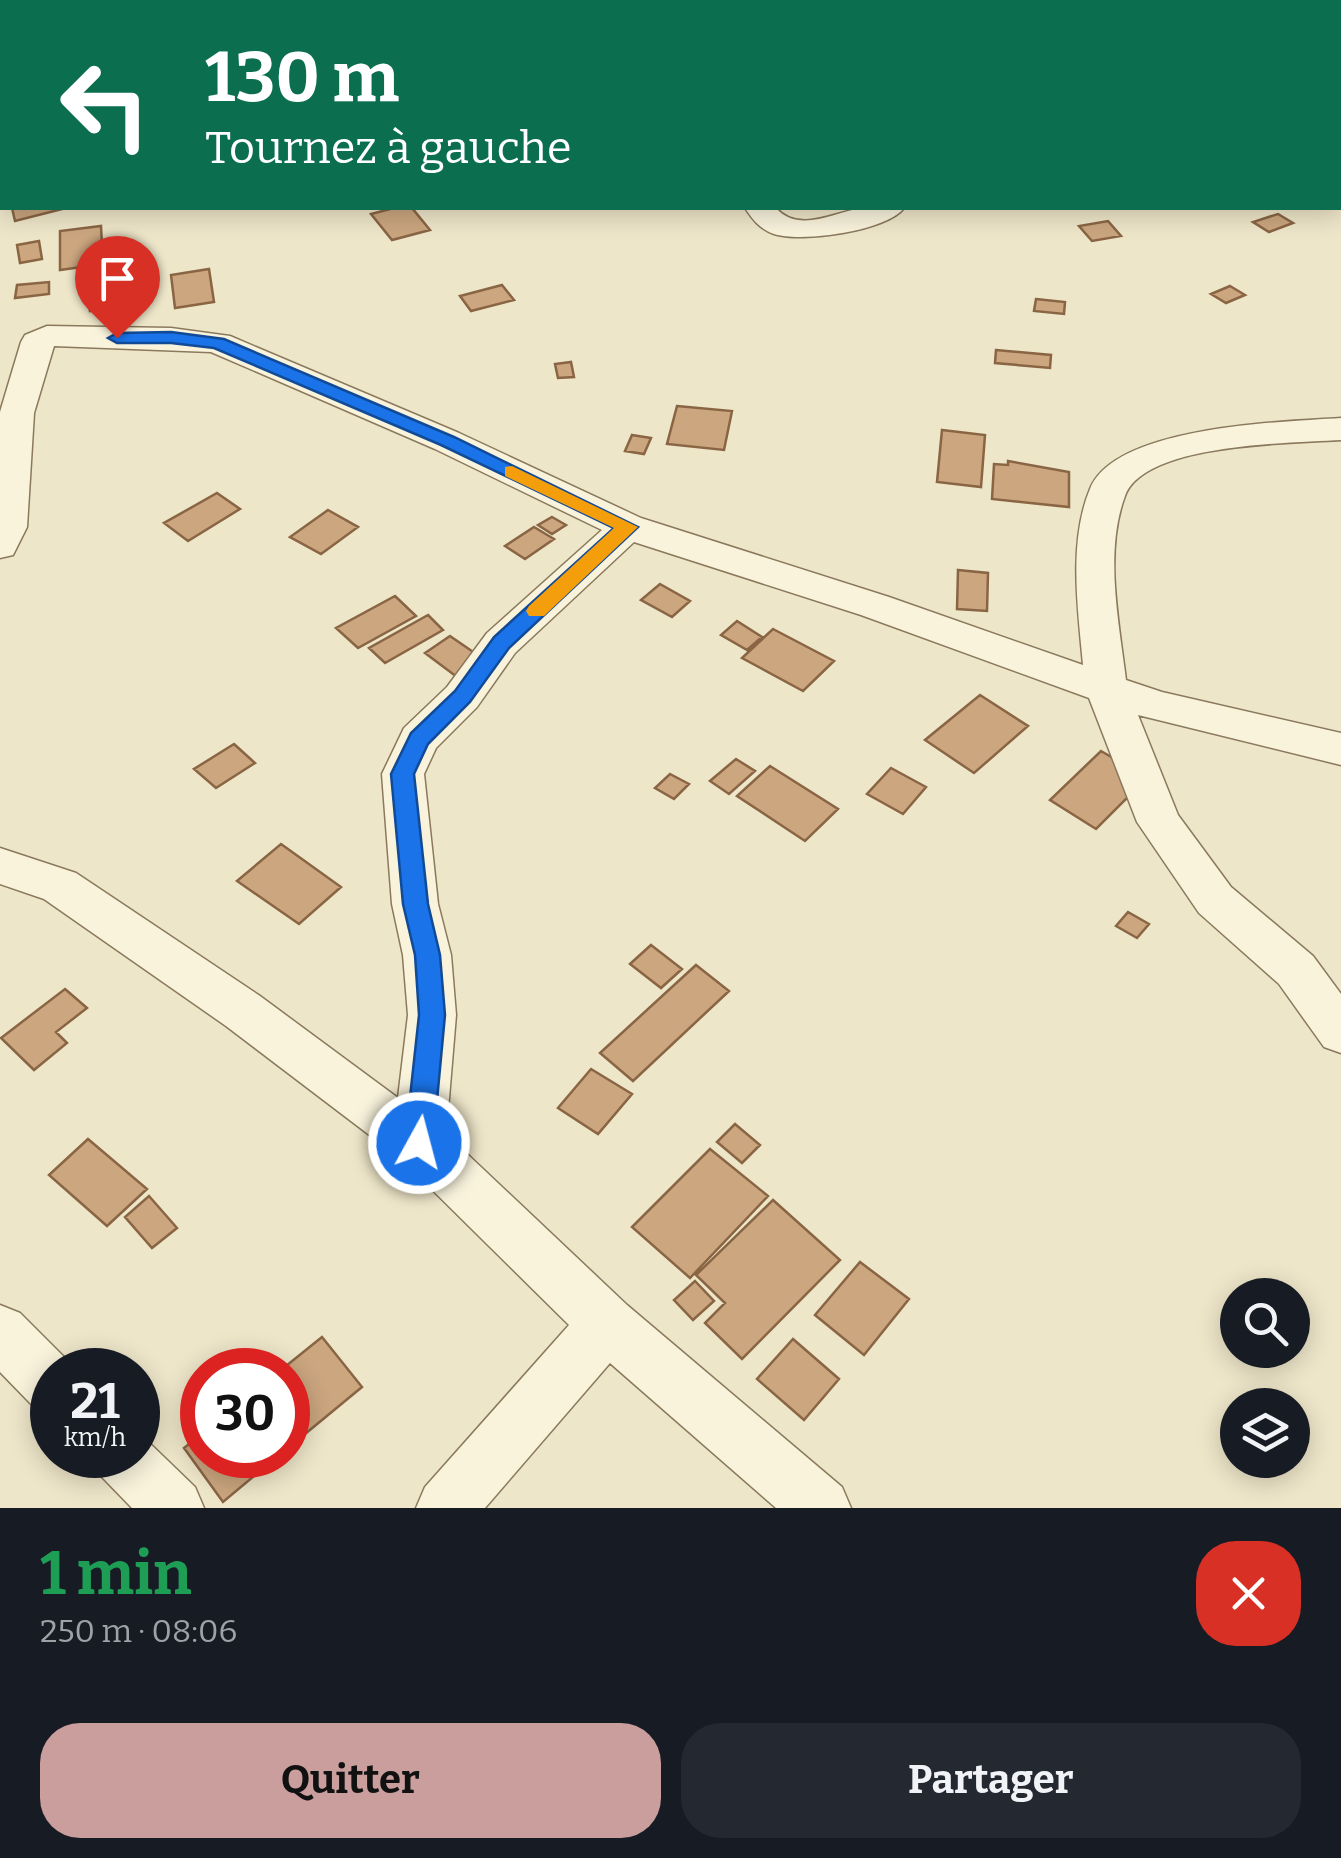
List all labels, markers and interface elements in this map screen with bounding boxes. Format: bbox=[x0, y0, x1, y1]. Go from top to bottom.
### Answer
text: 130 m bbox=[205, 36, 399, 120]
icon: left bbox=[40, 40, 170, 170]
text: Tournez à gauche bbox=[205, 121, 572, 175]
pin bbox=[75, 236, 160, 339]
icon: arrive bbox=[90, 251, 145, 306]
position arrow bbox=[367, 1091, 471, 1195]
map controls bbox=[1220, 1278, 1310, 1478]
button: search bbox=[1220, 1278, 1310, 1368]
speed limit sign: 30 bbox=[180, 1348, 310, 1478]
text: 21 bbox=[70, 1371, 120, 1431]
button: layers bbox=[1220, 1388, 1310, 1478]
text: km/h bbox=[64, 1423, 126, 1453]
text: 1 min bbox=[40, 1538, 192, 1610]
button: close bbox=[1196, 1541, 1301, 1646]
text: 250 m · 08:06 bbox=[40, 1612, 237, 1650]
button: Quitter bbox=[40, 1723, 661, 1838]
button: Partager bbox=[681, 1723, 1301, 1838]

